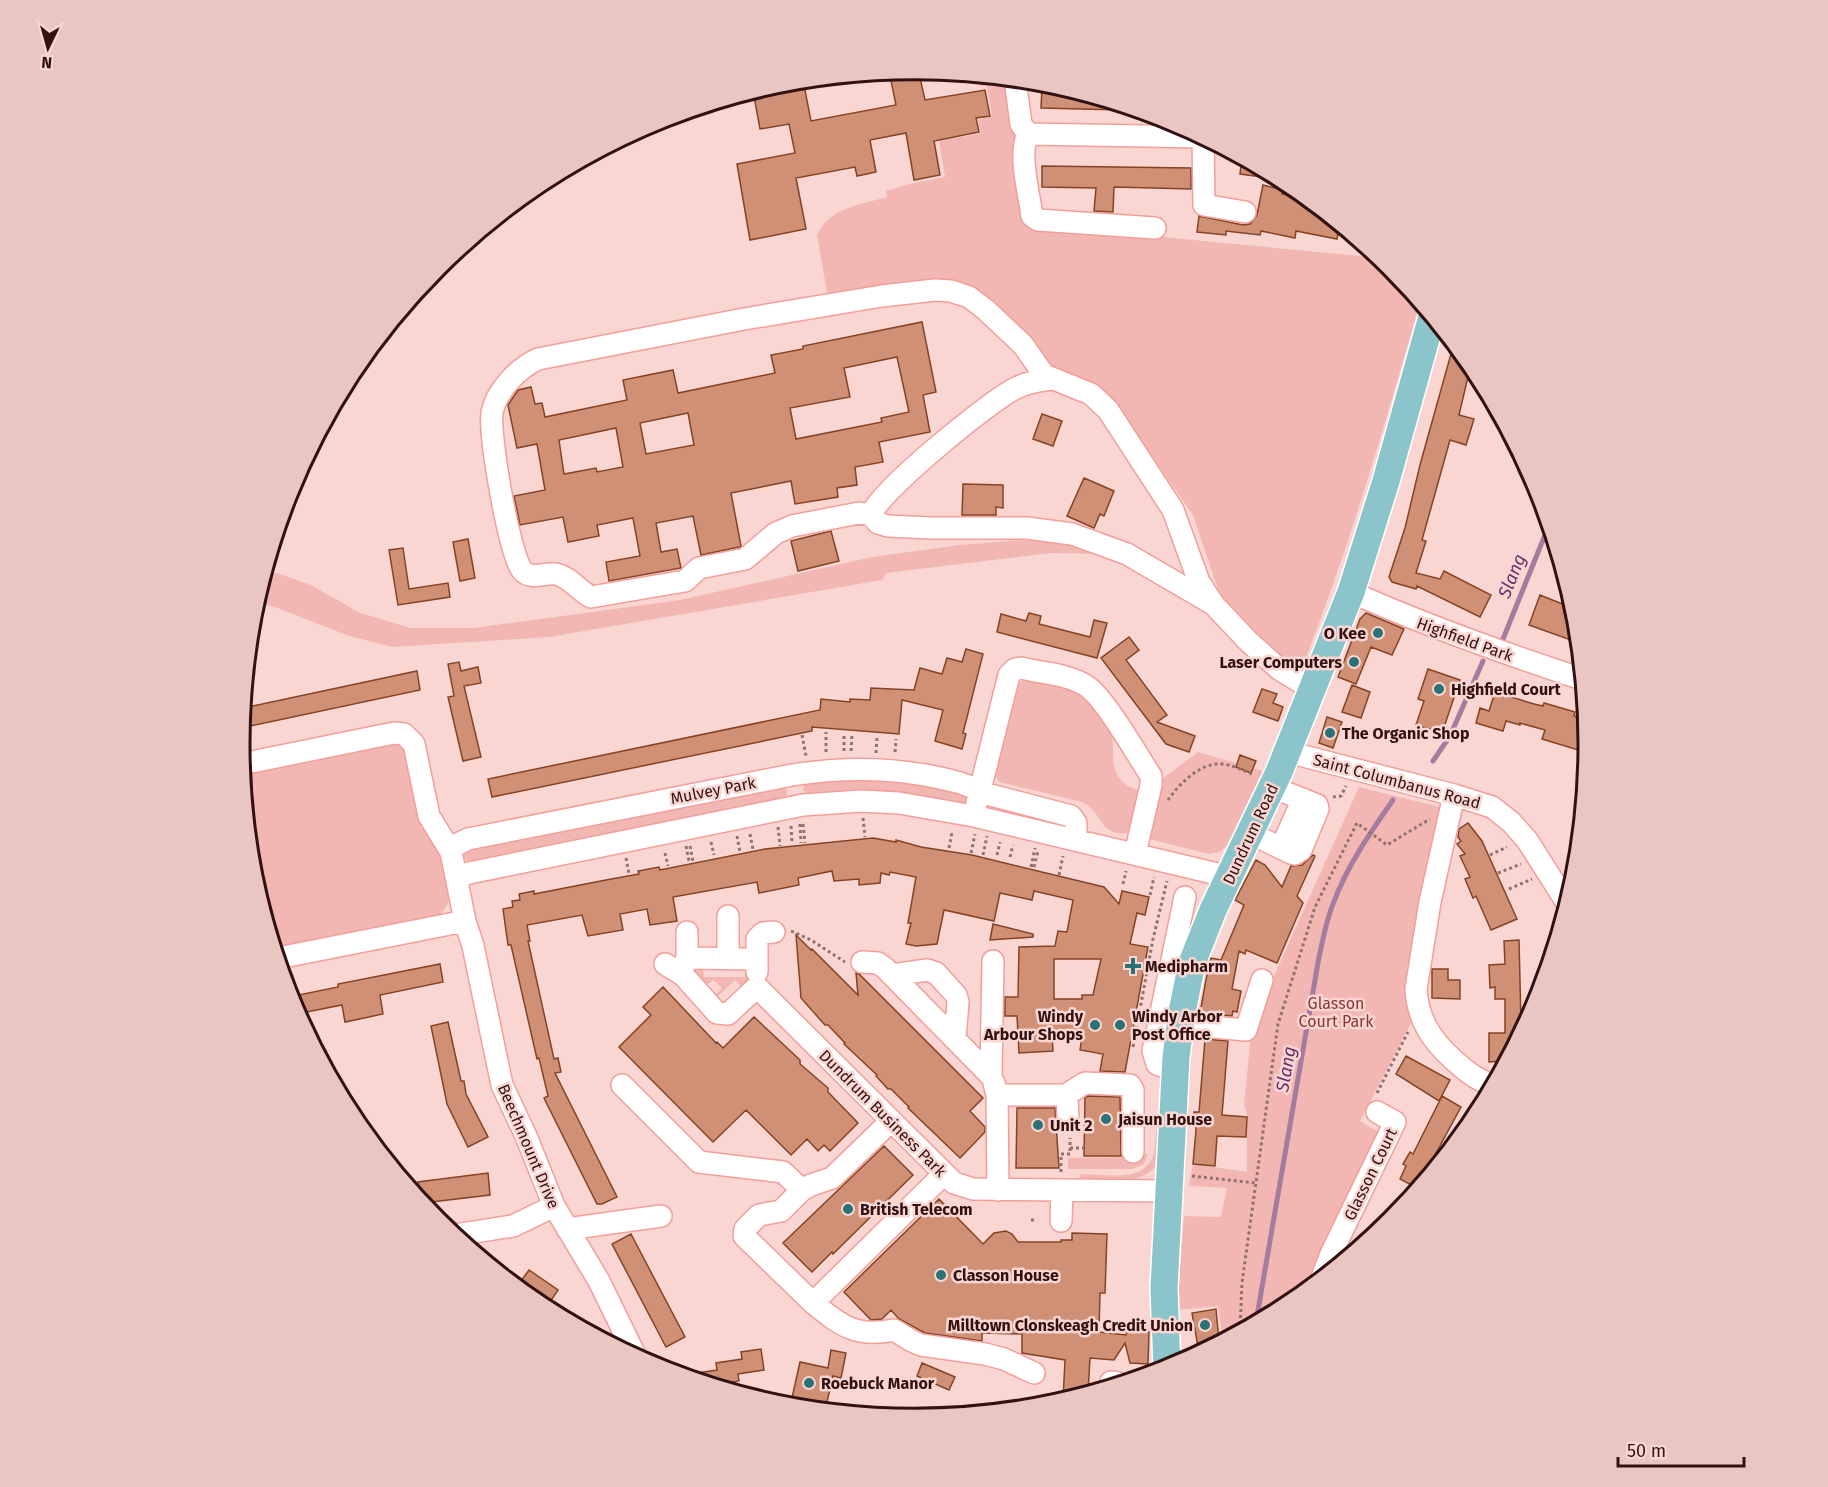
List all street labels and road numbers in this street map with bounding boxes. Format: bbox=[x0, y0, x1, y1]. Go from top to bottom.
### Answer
street label: Highfield Park bbox=[1414, 613, 1516, 666]
street label: Saint Columbanus Road bbox=[1311, 750, 1483, 813]
street label: Mulvey Park bbox=[669, 773, 758, 808]
street label: Dundrum Road bbox=[1219, 781, 1282, 888]
street label: Dundrum Business Park bbox=[815, 1046, 951, 1181]
street label: Beechmount Drive bbox=[494, 1081, 563, 1211]
street label: Glasson Court bbox=[1340, 1125, 1401, 1223]

